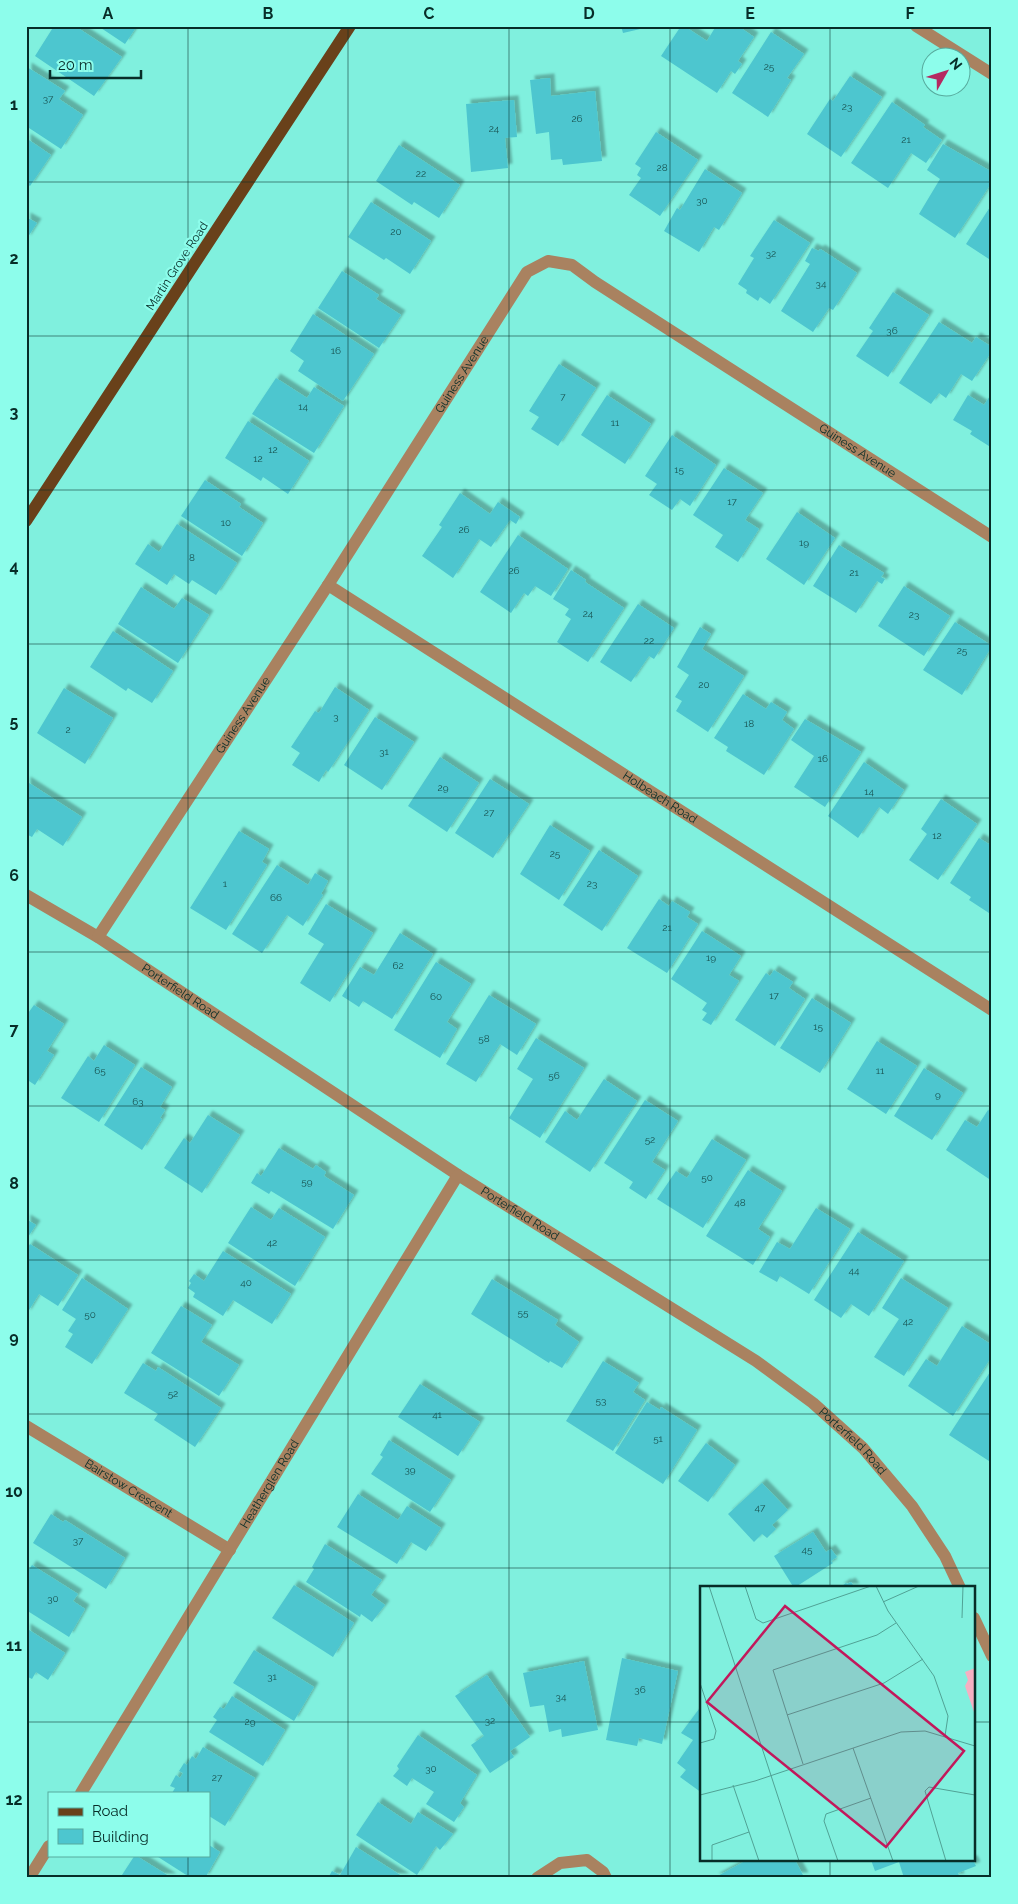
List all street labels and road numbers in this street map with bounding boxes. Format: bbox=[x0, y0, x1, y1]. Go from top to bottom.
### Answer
street label: Martin Grove Road bbox=[143, 219, 211, 313]
street label: Guiness Avenue bbox=[432, 333, 492, 416]
street label: Guiness Avenue bbox=[816, 421, 899, 481]
street label: Guiness Avenue bbox=[213, 674, 273, 756]
street label: Holbeach Road bbox=[620, 768, 700, 826]
street label: Porterfield Road bbox=[139, 961, 222, 1022]
street label: Porterfield Road bbox=[478, 1184, 562, 1243]
street label: Porterfield Road bbox=[816, 1405, 889, 1477]
street label: Heatherglen Road bbox=[237, 1437, 302, 1531]
street label: Bairstow Crescent bbox=[82, 1456, 175, 1520]

